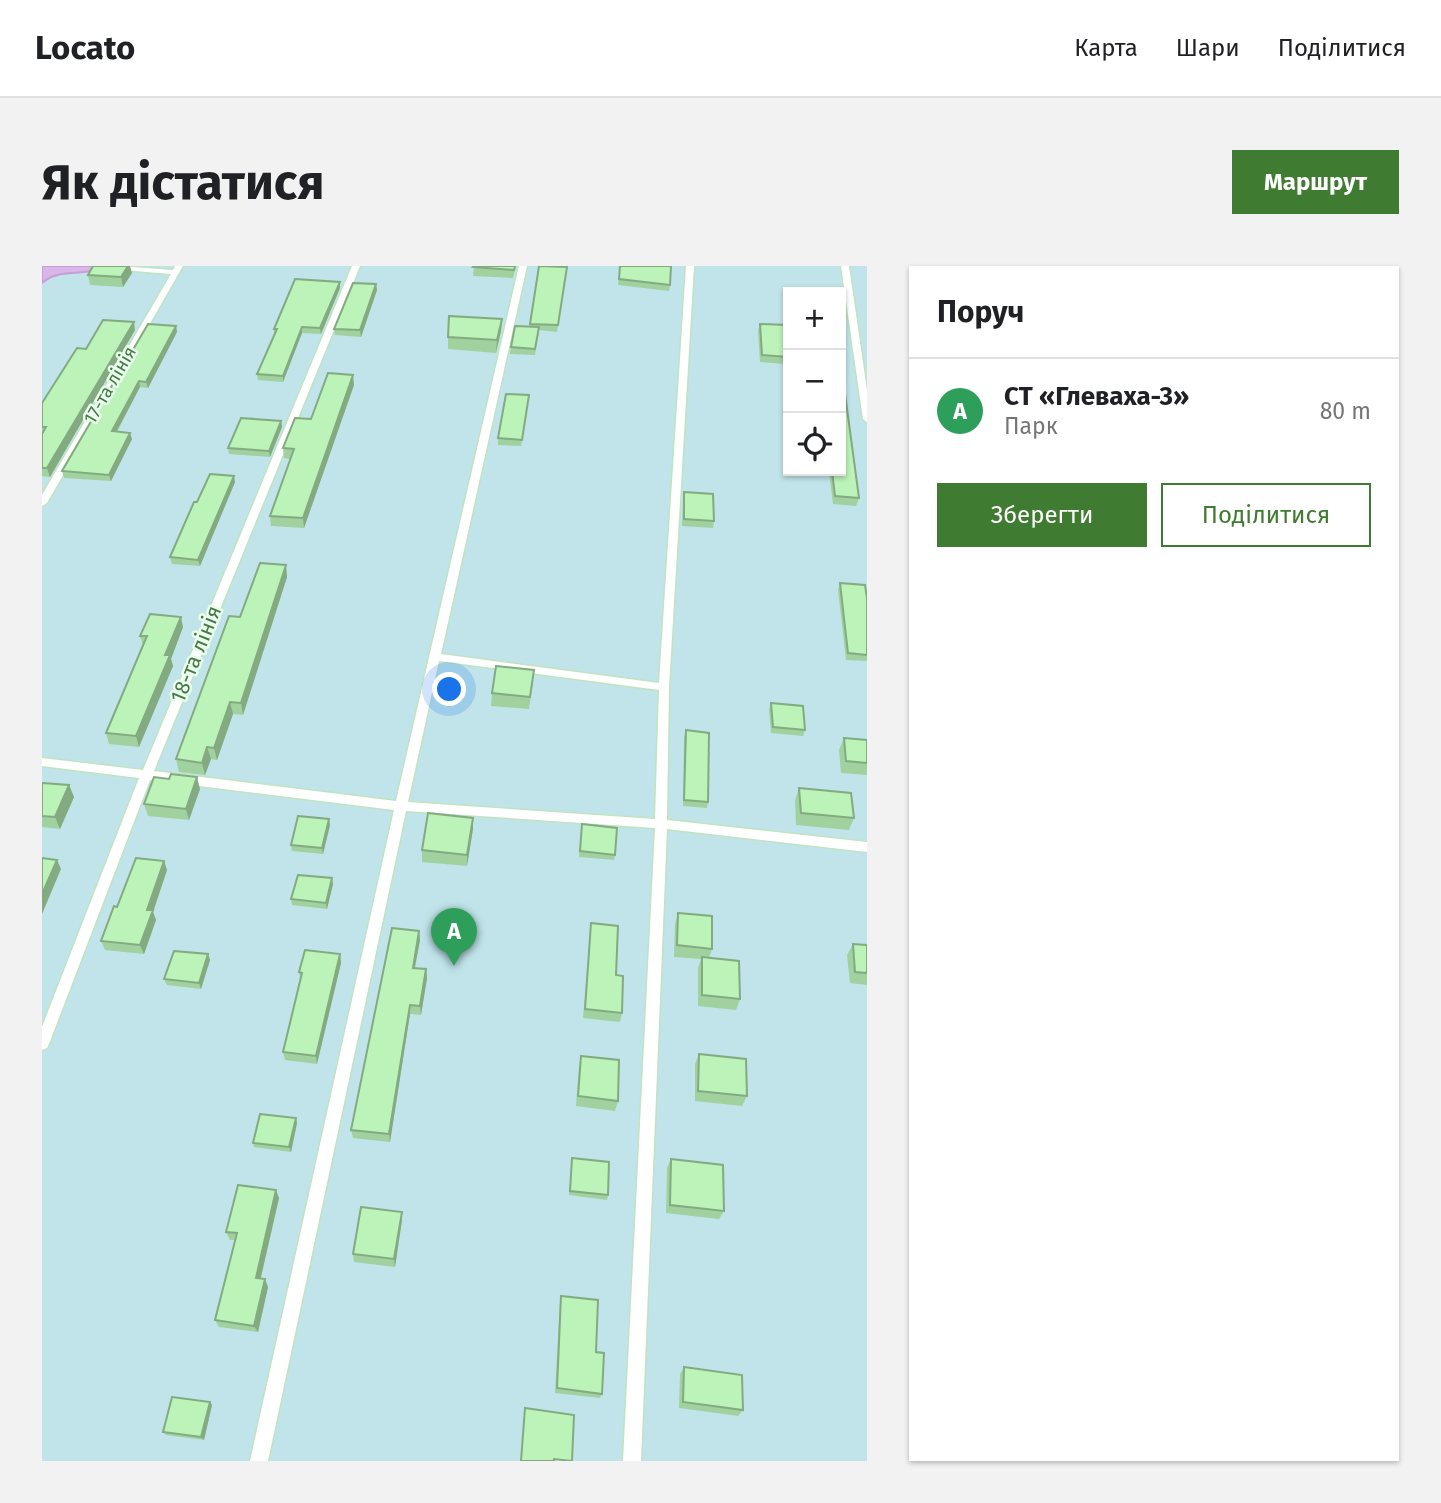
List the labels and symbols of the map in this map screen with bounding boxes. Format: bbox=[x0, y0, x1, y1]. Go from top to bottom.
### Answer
street label: 17-та лінія bbox=[79, 342, 141, 428]
street label: 18-та лінія bbox=[165, 602, 227, 706]
your location bbox=[432, 672, 466, 706]
pin: A bbox=[431, 908, 477, 966]

